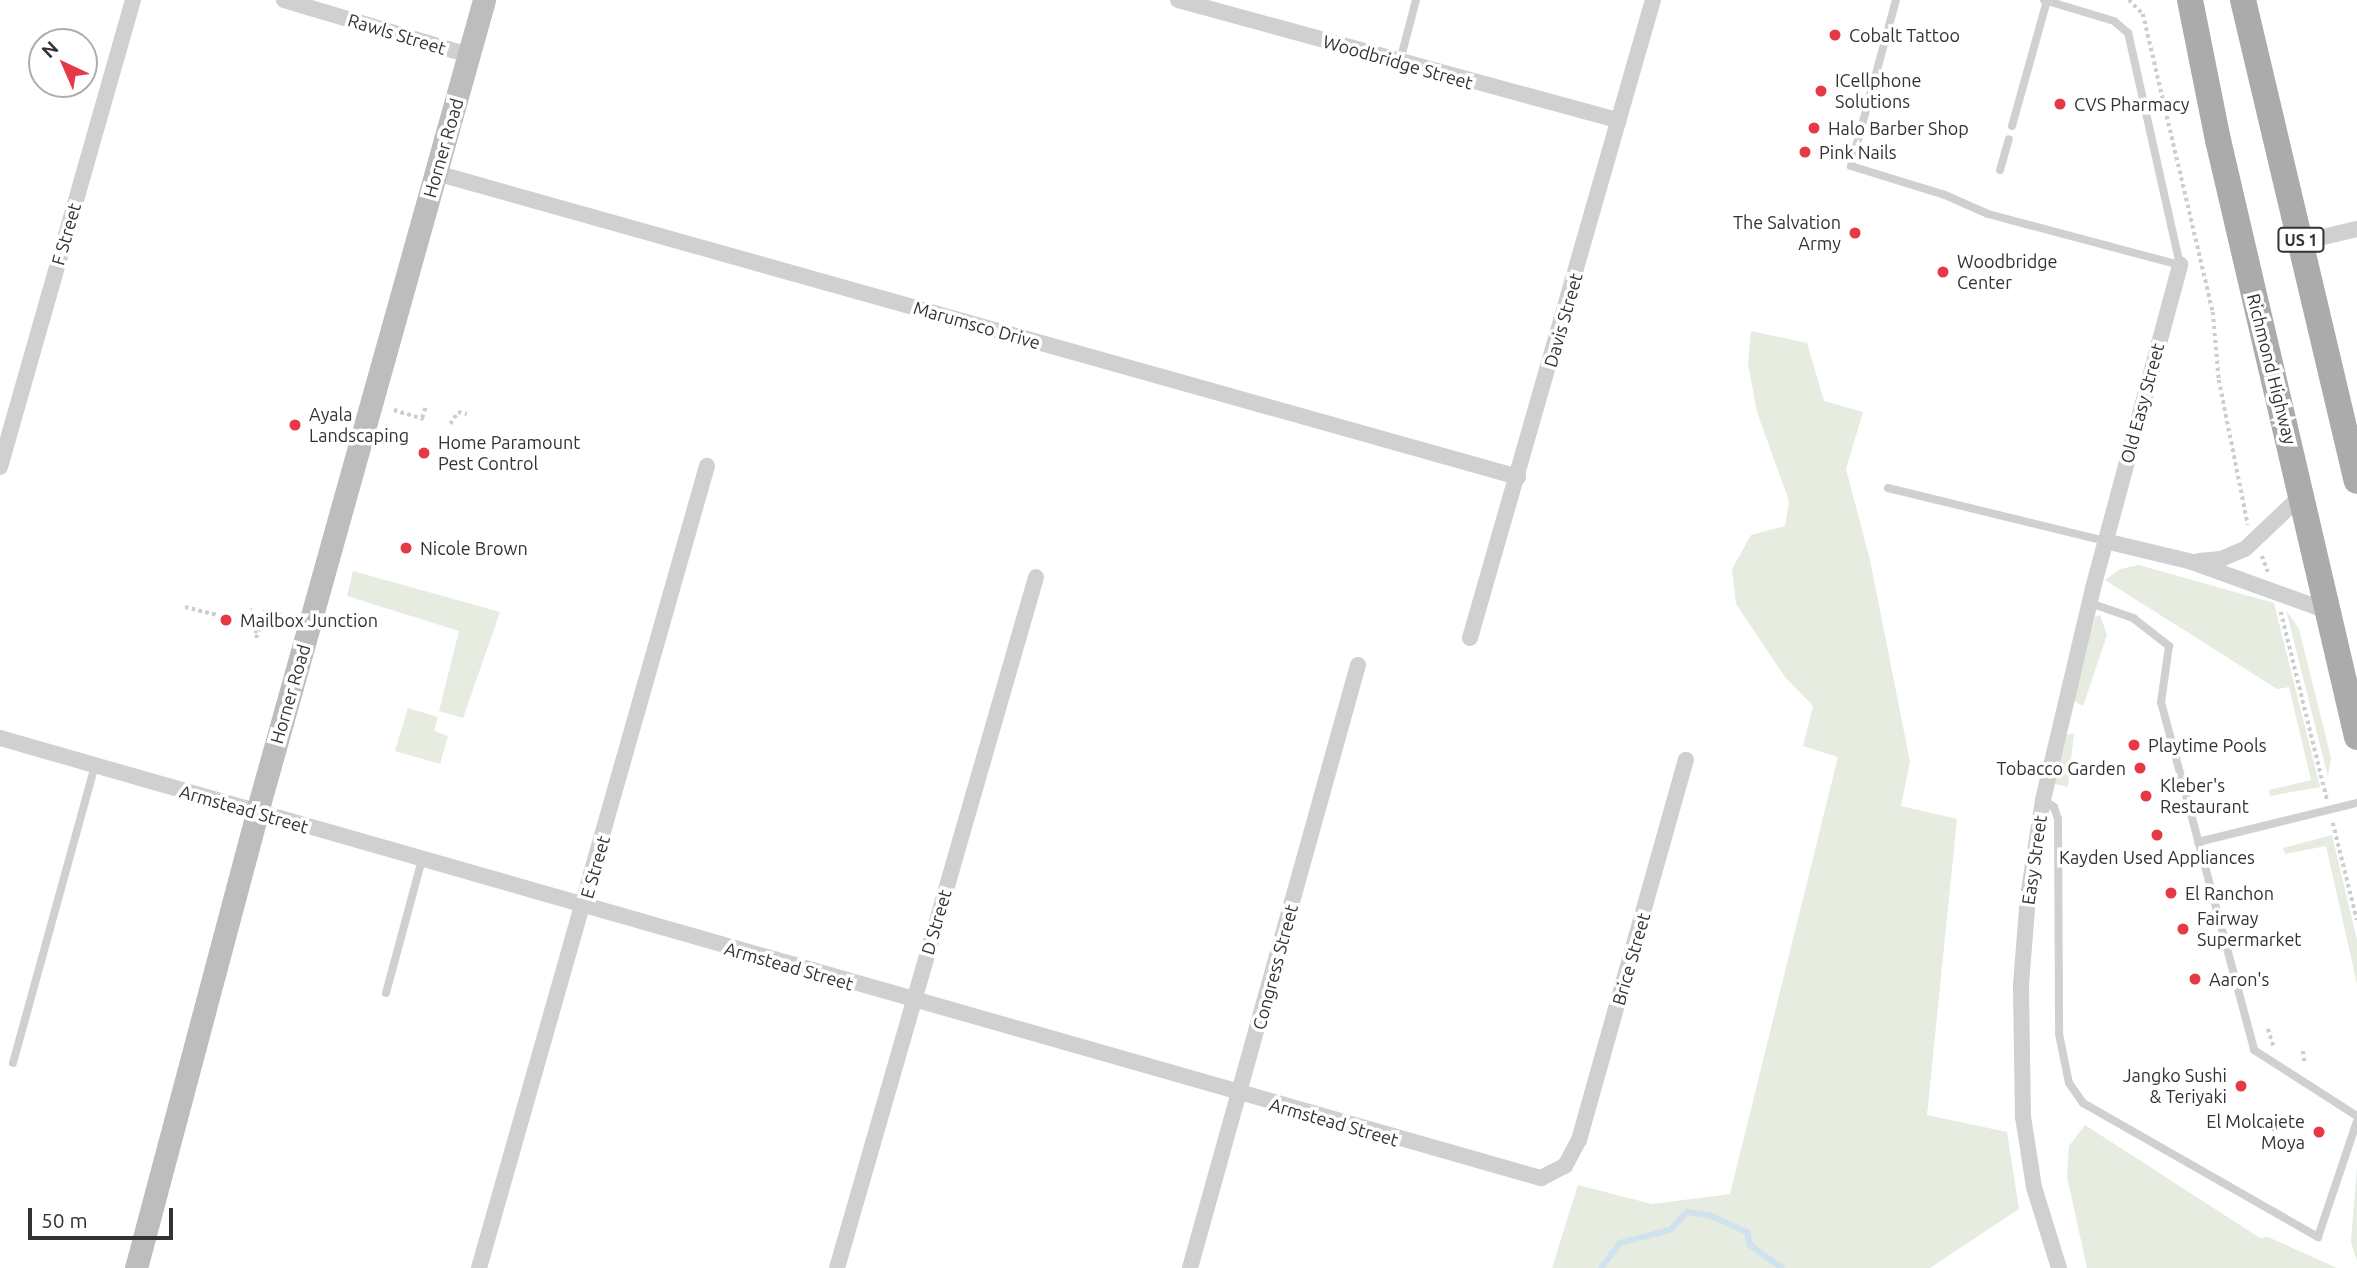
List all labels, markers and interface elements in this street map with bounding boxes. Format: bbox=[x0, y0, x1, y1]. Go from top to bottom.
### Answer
street label: Rawls Street bbox=[345, 9, 449, 59]
place label: Cobalt Tattoo bbox=[1849, 24, 1960, 46]
marker: Cobalt Tattoo bbox=[1827, 27, 1843, 43]
north arrow bbox=[28, 28, 98, 98]
street label: Woodbridge Street bbox=[1321, 30, 1475, 94]
text: N bbox=[37, 36, 63, 62]
place label: ICellphone Solutions bbox=[1835, 70, 1922, 112]
marker: ICellphone Solutions bbox=[1813, 83, 1829, 99]
place label: CVS Pharmacy bbox=[2074, 93, 2189, 115]
street label: Horner Road bbox=[418, 96, 468, 200]
marker: CVS Pharmacy bbox=[2052, 96, 2068, 112]
place label: Halo Barber Shop bbox=[1828, 117, 1969, 139]
marker: Halo Barber Shop bbox=[1806, 120, 1822, 136]
place label: Pink Nails bbox=[1819, 141, 1897, 163]
marker: Pink Nails bbox=[1797, 144, 1813, 160]
street label: F Street bbox=[47, 200, 85, 268]
place label: The Salvation Army bbox=[1733, 212, 1841, 255]
marker: The Salvation Army bbox=[1847, 225, 1863, 241]
road number: US 1 bbox=[2276, 228, 2326, 252]
place label: Woodbridge Center bbox=[1957, 251, 2058, 294]
marker: Woodbridge Center bbox=[1935, 264, 1951, 280]
street label: Davis Street bbox=[1539, 270, 1587, 370]
street label: Richmond Highway bbox=[2243, 291, 2301, 447]
street label: Marumsco Drive bbox=[911, 297, 1043, 353]
street label: Old Easy Street bbox=[2116, 341, 2168, 465]
place label: Ayala Landscaping bbox=[309, 404, 409, 446]
marker: Ayala Landscaping bbox=[287, 417, 303, 433]
place label: Home Paramount Pest Control bbox=[438, 432, 580, 474]
marker: Home Paramount Pest Control bbox=[416, 445, 432, 461]
place label: Nicole Brown bbox=[420, 537, 528, 559]
marker: Nicole Brown bbox=[398, 540, 414, 556]
place label: Mailbox Junction bbox=[240, 609, 378, 631]
marker: Mailbox Junction bbox=[218, 612, 234, 628]
street label: Horner Road bbox=[265, 642, 315, 746]
place label: Playtime Pools bbox=[2148, 734, 2267, 756]
marker: Playtime Pools bbox=[2126, 737, 2142, 753]
place label: Tobacco Garden bbox=[1997, 757, 2126, 779]
marker: Tobacco Garden bbox=[2132, 760, 2148, 776]
place label: Kleber's Restaurant bbox=[2160, 775, 2249, 818]
street label: Armstead Street bbox=[177, 780, 311, 838]
marker: Kleber's Restaurant bbox=[2138, 788, 2154, 804]
street label: Easy Street bbox=[2017, 814, 2051, 906]
marker: Kayden Used Appliances bbox=[2149, 827, 2165, 843]
street label: E Street bbox=[576, 833, 614, 901]
place label: Kayden Used Appliances bbox=[2059, 846, 2255, 868]
place label: El Ranchon bbox=[2185, 882, 2274, 904]
marker: El Ranchon bbox=[2163, 885, 2179, 901]
street label: D Street bbox=[916, 887, 956, 957]
street label: Congress Street bbox=[1248, 902, 1302, 1032]
place label: Fairway Supermarket bbox=[2197, 908, 2301, 950]
street label: Brice Street bbox=[1607, 910, 1655, 1008]
marker: Fairway Supermarket bbox=[2175, 921, 2191, 937]
street label: Armstead Street bbox=[722, 937, 856, 995]
place label: Aaron's bbox=[2209, 968, 2269, 990]
marker: Aaron's bbox=[2187, 971, 2203, 987]
place label: Jangko Sushi & Teriyaki bbox=[2123, 1065, 2227, 1108]
marker: Jangko Sushi & Teriyaki bbox=[2233, 1078, 2249, 1094]
street label: Armstead Street bbox=[1267, 1093, 1401, 1151]
place label: El Molcajete Moya bbox=[2206, 1111, 2305, 1154]
marker: El Molcajete Moya bbox=[2311, 1124, 2327, 1140]
scale bar bbox=[32, 1194, 177, 1238]
text: 50 m bbox=[41, 1208, 88, 1232]

